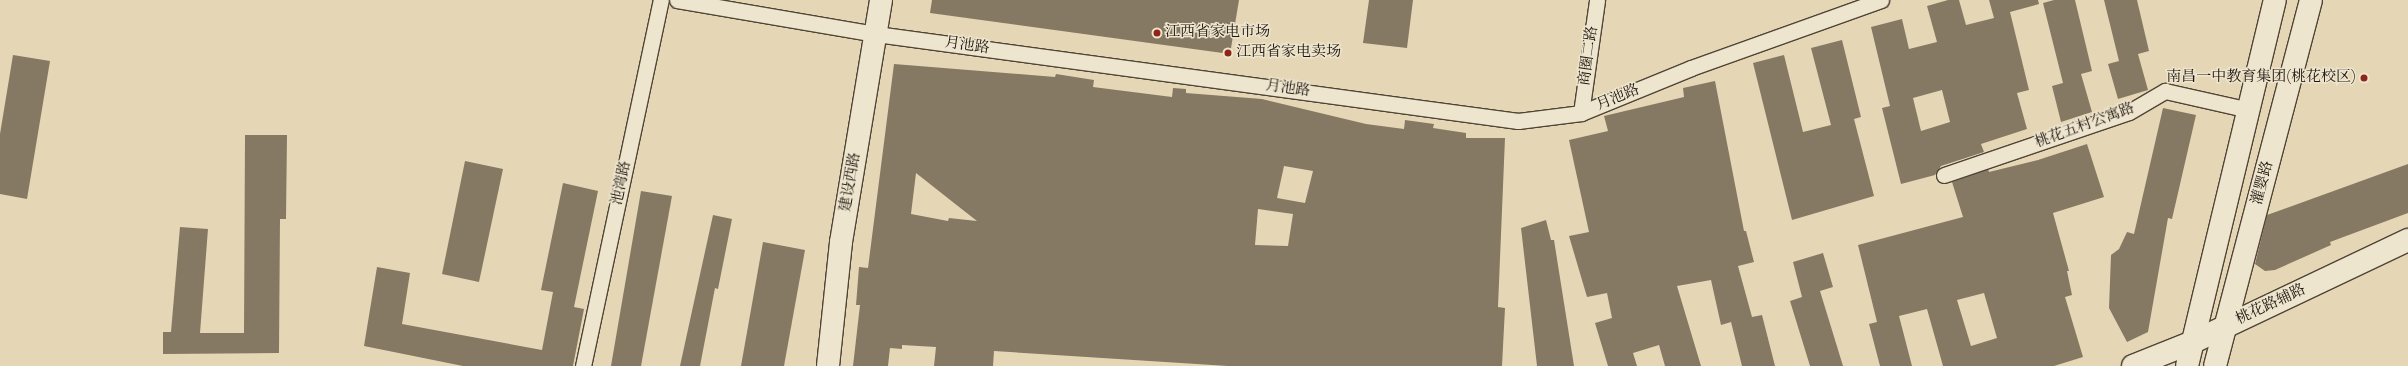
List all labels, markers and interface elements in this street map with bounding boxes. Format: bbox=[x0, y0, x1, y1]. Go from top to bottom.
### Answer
place label: 江西省家电市场 bbox=[1165, 24, 1270, 42]
street label: 商圈二路 bbox=[1576, 25, 1602, 87]
marker: 江西省家电市场 bbox=[1152, 28, 1162, 38]
street label: 月池路 bbox=[943, 34, 991, 58]
place label: 江西省家电卖场 bbox=[1236, 44, 1341, 62]
marker: 江西省家电卖场 bbox=[1223, 48, 1233, 58]
place label: 南昌一中教育集团(桃花校区) bbox=[2166, 69, 2356, 87]
marker: 南昌一中教育集团(桃花校区) bbox=[2359, 73, 2369, 83]
street label: 月池路 bbox=[1264, 77, 1312, 101]
street label: 月池路 bbox=[1594, 81, 1642, 115]
street label: 桃花五村公寓路 bbox=[2033, 100, 2137, 152]
street label: 建设西路 bbox=[837, 151, 865, 213]
street label: 池湾路 bbox=[609, 159, 635, 207]
street label: 灌婴路 bbox=[2248, 159, 2278, 207]
street label: 桃花路辅路 bbox=[2233, 281, 2309, 329]

